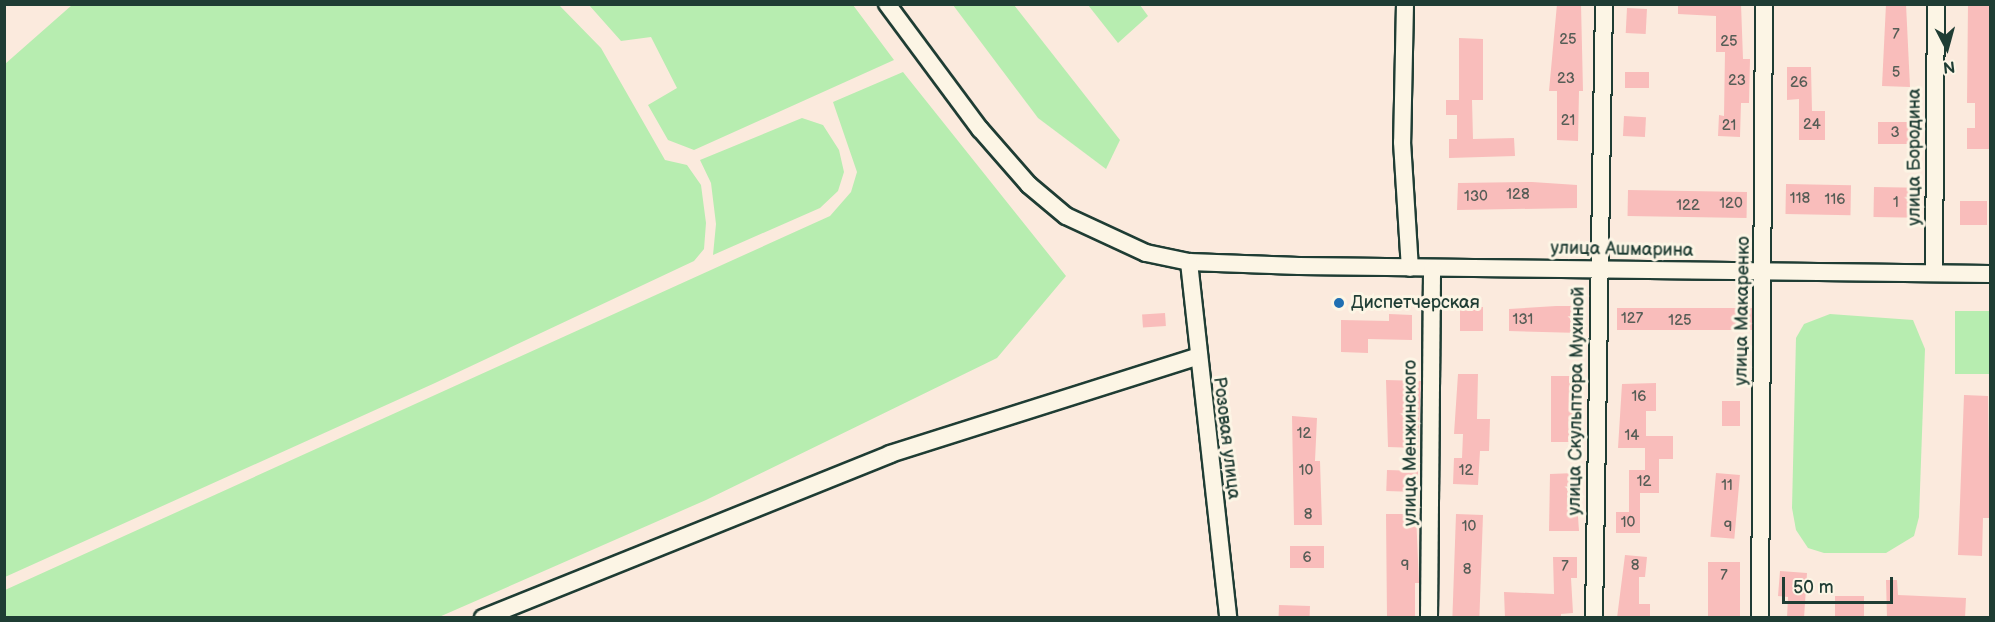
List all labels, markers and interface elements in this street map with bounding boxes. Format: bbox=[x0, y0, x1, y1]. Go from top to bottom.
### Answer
north arrow bbox=[1917, 18, 1977, 78]
house number: 7 bbox=[1892, 26, 1900, 44]
house number: 25 bbox=[1559, 31, 1577, 49]
house number: 25 bbox=[1720, 33, 1738, 51]
text: N bbox=[1942, 56, 1956, 76]
house number: 5 bbox=[1892, 64, 1900, 82]
house number: 23 bbox=[1557, 70, 1575, 88]
house number: 23 bbox=[1728, 72, 1746, 90]
house number: 26 bbox=[1790, 74, 1808, 92]
street label: улица Бородина bbox=[1904, 88, 1926, 226]
house number: 21 bbox=[1561, 112, 1575, 130]
house number: 24 bbox=[1803, 116, 1821, 134]
house number: 21 bbox=[1722, 117, 1736, 135]
house number: 3 bbox=[1890, 124, 1900, 142]
house number: 128 bbox=[1506, 186, 1530, 204]
house number: 130 bbox=[1464, 188, 1488, 206]
house number: 118 bbox=[1790, 190, 1810, 208]
house number: 116 bbox=[1825, 191, 1845, 209]
house number: 1 bbox=[1893, 194, 1899, 212]
house number: 120 bbox=[1719, 195, 1743, 213]
house number: 122 bbox=[1676, 197, 1700, 215]
street label: улица Макаренко bbox=[1731, 236, 1755, 386]
street label: улица Ашмарина bbox=[1550, 238, 1694, 262]
street label: улица Скульптора Мухиной bbox=[1564, 286, 1590, 516]
place label: Диспетчерская bbox=[1351, 292, 1480, 314]
marker: Диспетчерская bbox=[1332, 296, 1346, 310]
house number: 127 bbox=[1621, 310, 1643, 328]
house number: 131 bbox=[1513, 311, 1533, 329]
house number: 125 bbox=[1668, 312, 1692, 330]
street label: улица Менжинского bbox=[1400, 360, 1422, 526]
street label: Розовая улица bbox=[1208, 375, 1244, 501]
house number: 16 bbox=[1632, 388, 1646, 406]
house number: 12 bbox=[1297, 425, 1311, 443]
house number: 14 bbox=[1625, 427, 1639, 445]
house number: 10 bbox=[1299, 462, 1313, 480]
house number: 12 bbox=[1459, 462, 1473, 480]
house number: 12 bbox=[1637, 473, 1651, 491]
house number: 11 bbox=[1721, 477, 1733, 495]
house number: 8 bbox=[1304, 506, 1312, 524]
house number: 10 bbox=[1621, 514, 1635, 532]
house number: 10 bbox=[1462, 518, 1476, 536]
house number: 9 bbox=[1724, 518, 1732, 536]
house number: 6 bbox=[1302, 549, 1312, 567]
house number: 9 bbox=[1401, 557, 1409, 575]
house number: 8 bbox=[1631, 557, 1639, 575]
house number: 7 bbox=[1561, 558, 1569, 576]
house number: 8 bbox=[1463, 561, 1471, 579]
scale bar bbox=[1785, 565, 1896, 603]
house number: 7 bbox=[1720, 567, 1728, 585]
text: 50 m bbox=[1793, 577, 1834, 598]

